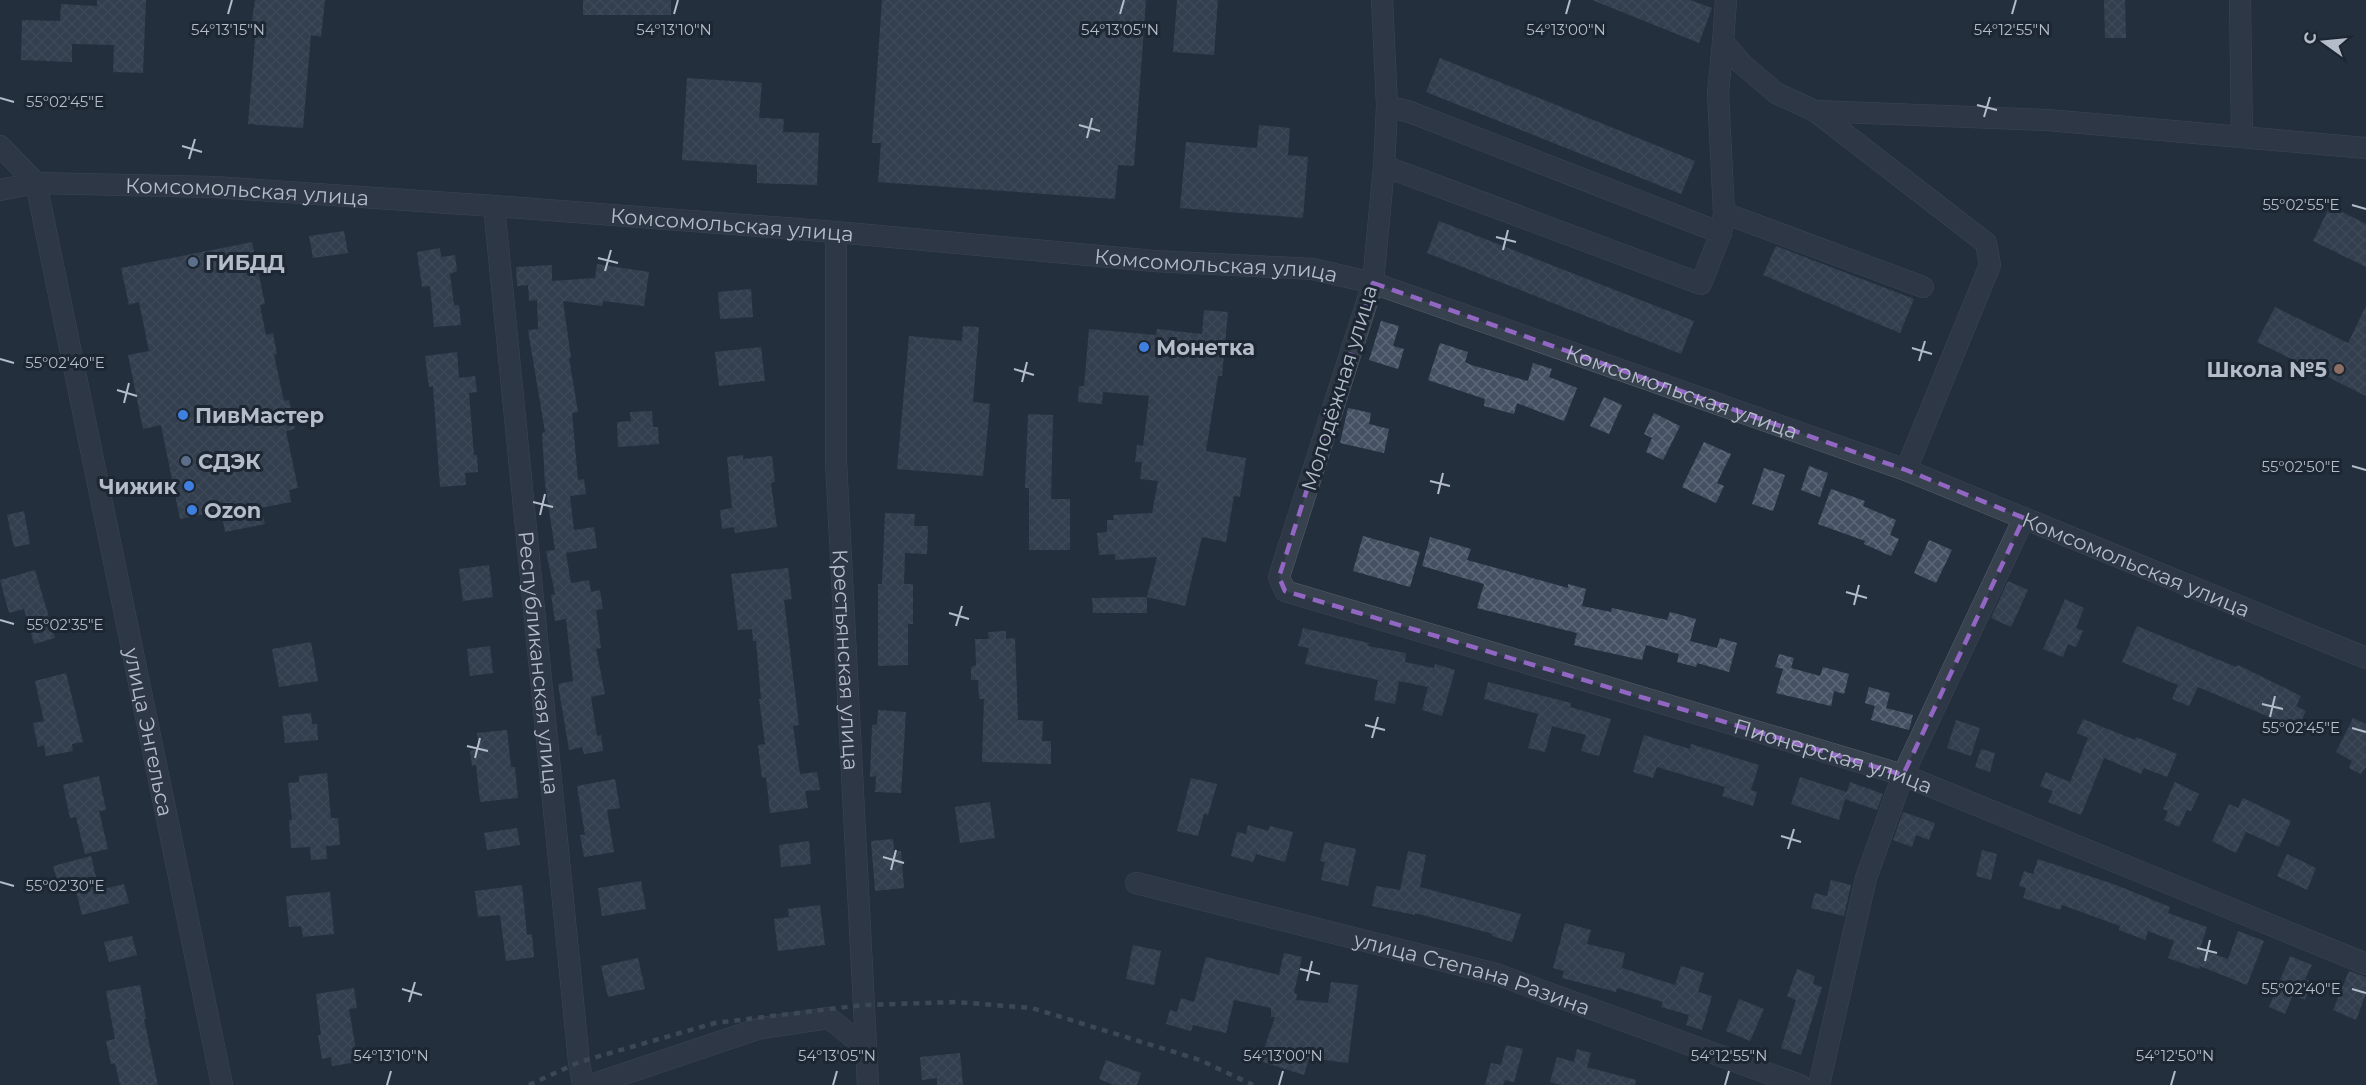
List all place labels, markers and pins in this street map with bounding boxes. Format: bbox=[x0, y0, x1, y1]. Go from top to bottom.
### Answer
place label: ГИБДД bbox=[205, 250, 285, 275]
marker: ГИБДД bbox=[186, 255, 200, 269]
place label: Монетка bbox=[1156, 335, 1255, 360]
marker: Монетка bbox=[1137, 340, 1151, 354]
place label: Школа №5 bbox=[2207, 357, 2327, 382]
marker: Школа №5 bbox=[2332, 362, 2346, 376]
place label: ПивМастер bbox=[195, 403, 324, 428]
marker: ПивМастер bbox=[176, 408, 190, 422]
place label: СДЭК bbox=[198, 449, 261, 474]
marker: СДЭК bbox=[179, 454, 193, 468]
place label: Чижик bbox=[99, 474, 178, 499]
marker: Чижик bbox=[182, 479, 196, 493]
place label: Ozon bbox=[204, 498, 261, 523]
marker: Ozon bbox=[185, 503, 199, 517]

